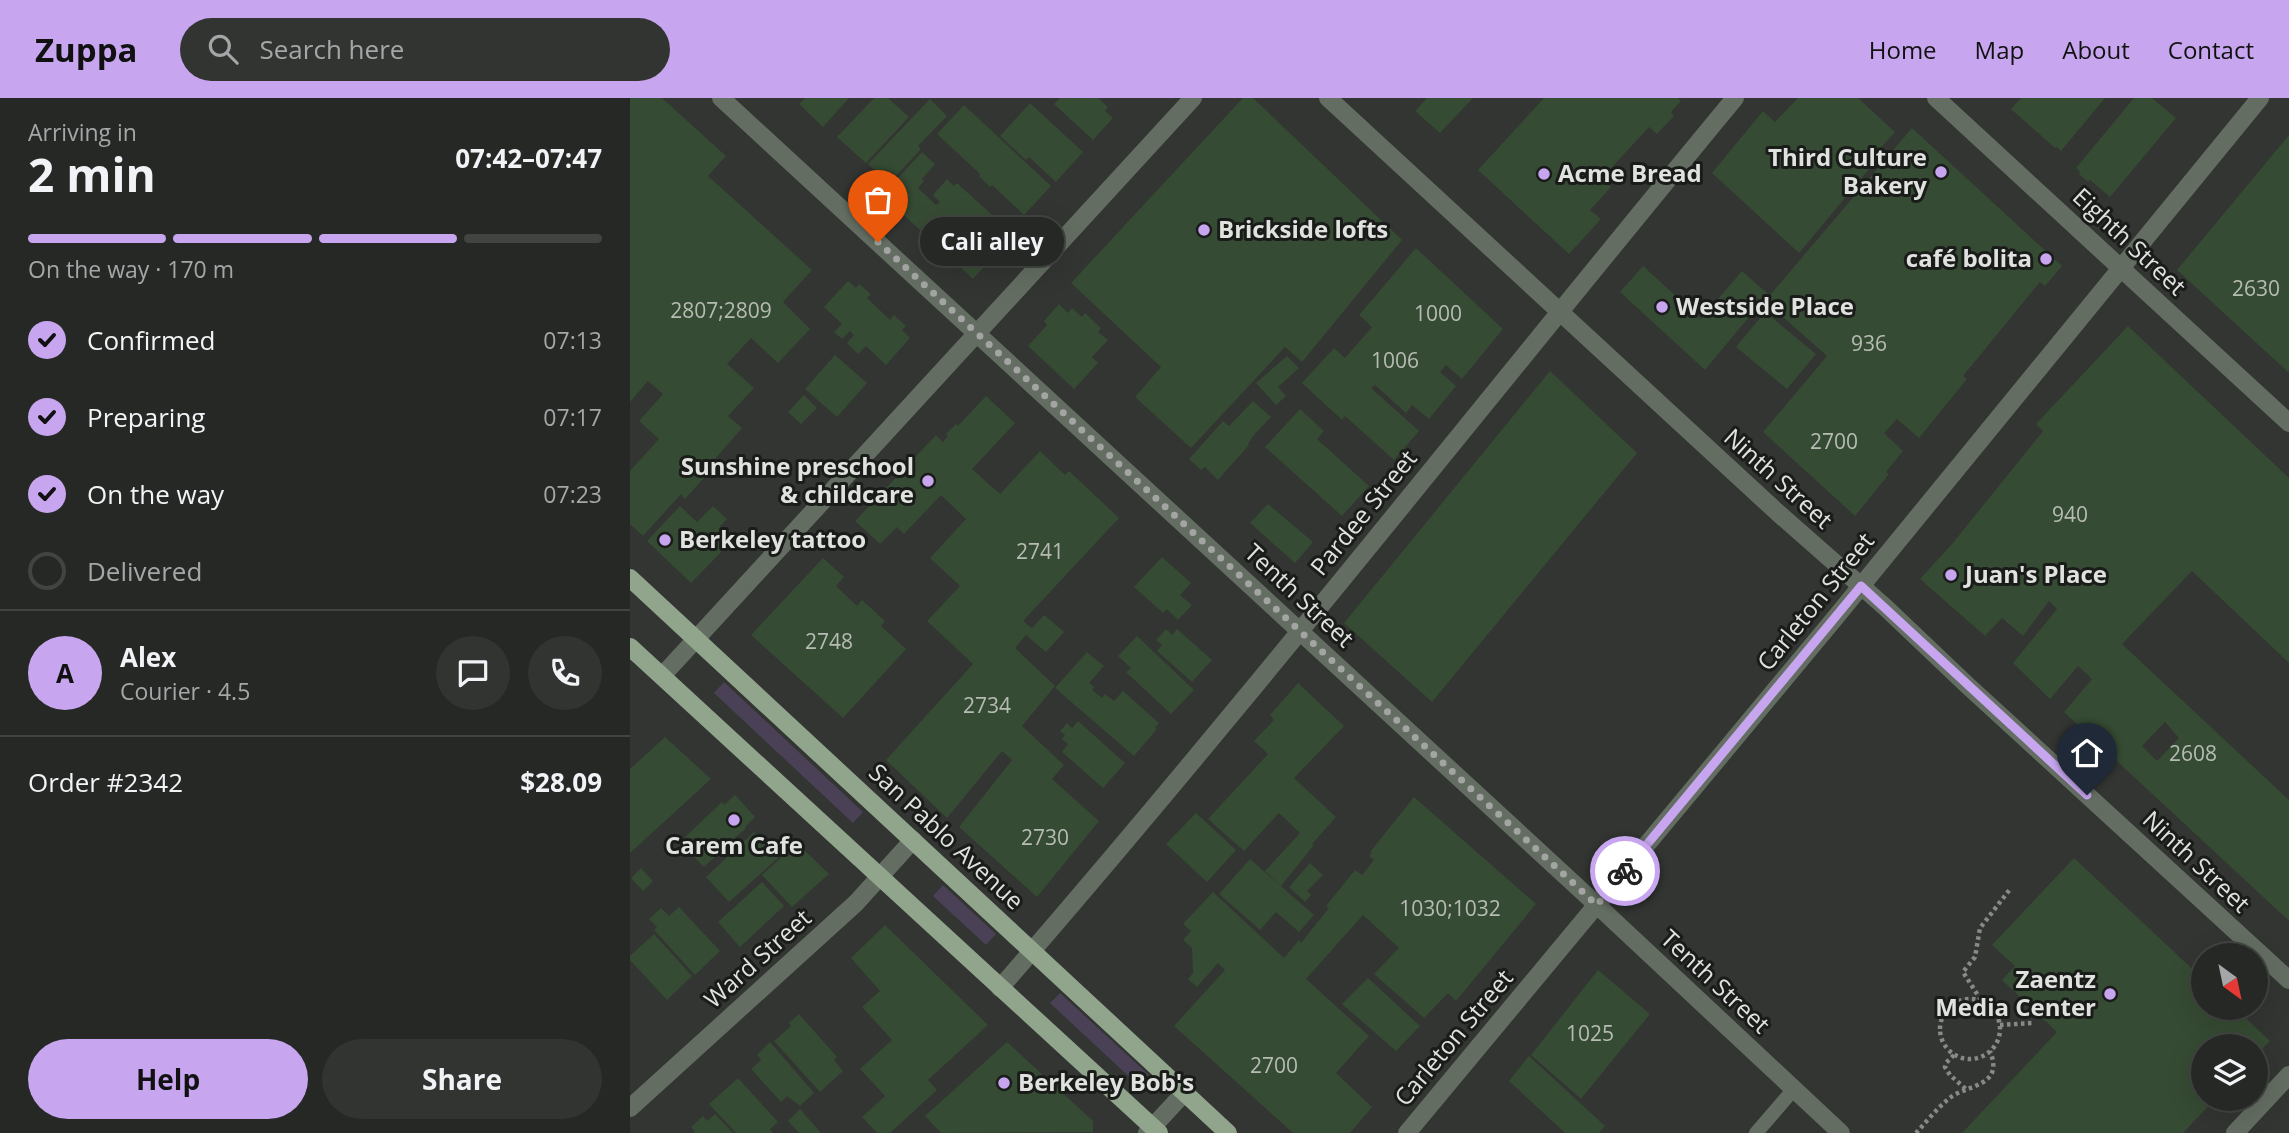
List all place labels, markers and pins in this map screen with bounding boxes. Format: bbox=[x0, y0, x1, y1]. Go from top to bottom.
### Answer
place label: Third Culture Bakery bbox=[1768, 140, 1927, 201]
place label: Acme Bread bbox=[1558, 156, 1702, 189]
marker: Third Culture Bakery bbox=[1933, 164, 1949, 180]
marker: Acme Bread bbox=[1536, 166, 1552, 182]
pin bbox=[848, 170, 908, 242]
place label: Brickside lofts bbox=[1218, 212, 1388, 245]
callout: Cali alley bbox=[920, 218, 1064, 266]
marker: Brickside lofts bbox=[1196, 222, 1212, 238]
place label: café bolita bbox=[1906, 241, 2032, 274]
marker: café bolita bbox=[2038, 251, 2054, 267]
place label: Westside Place bbox=[1676, 289, 1854, 322]
marker: Westside Place bbox=[1654, 299, 1670, 315]
place label: Sunshine preschool & childcare bbox=[681, 449, 914, 510]
marker: Sunshine preschool & childcare bbox=[920, 473, 936, 489]
place label: Berkeley tattoo bbox=[679, 522, 866, 555]
marker: Berkeley tattoo bbox=[657, 532, 673, 548]
place label: Juan's Place bbox=[1963, 557, 2107, 590]
marker: Juan's Place bbox=[1943, 567, 1959, 583]
pin bbox=[2057, 723, 2117, 795]
marker: Carem Cafe bbox=[726, 812, 742, 828]
place label: Carem Cafe bbox=[665, 828, 803, 861]
place label: Zaentz Media Center bbox=[1935, 962, 2096, 1023]
marker: Zaentz Media Center bbox=[2102, 986, 2118, 1002]
place label: Berkeley Bob's bbox=[1018, 1065, 1194, 1098]
marker: Berkeley Bob's bbox=[996, 1075, 1012, 1091]

